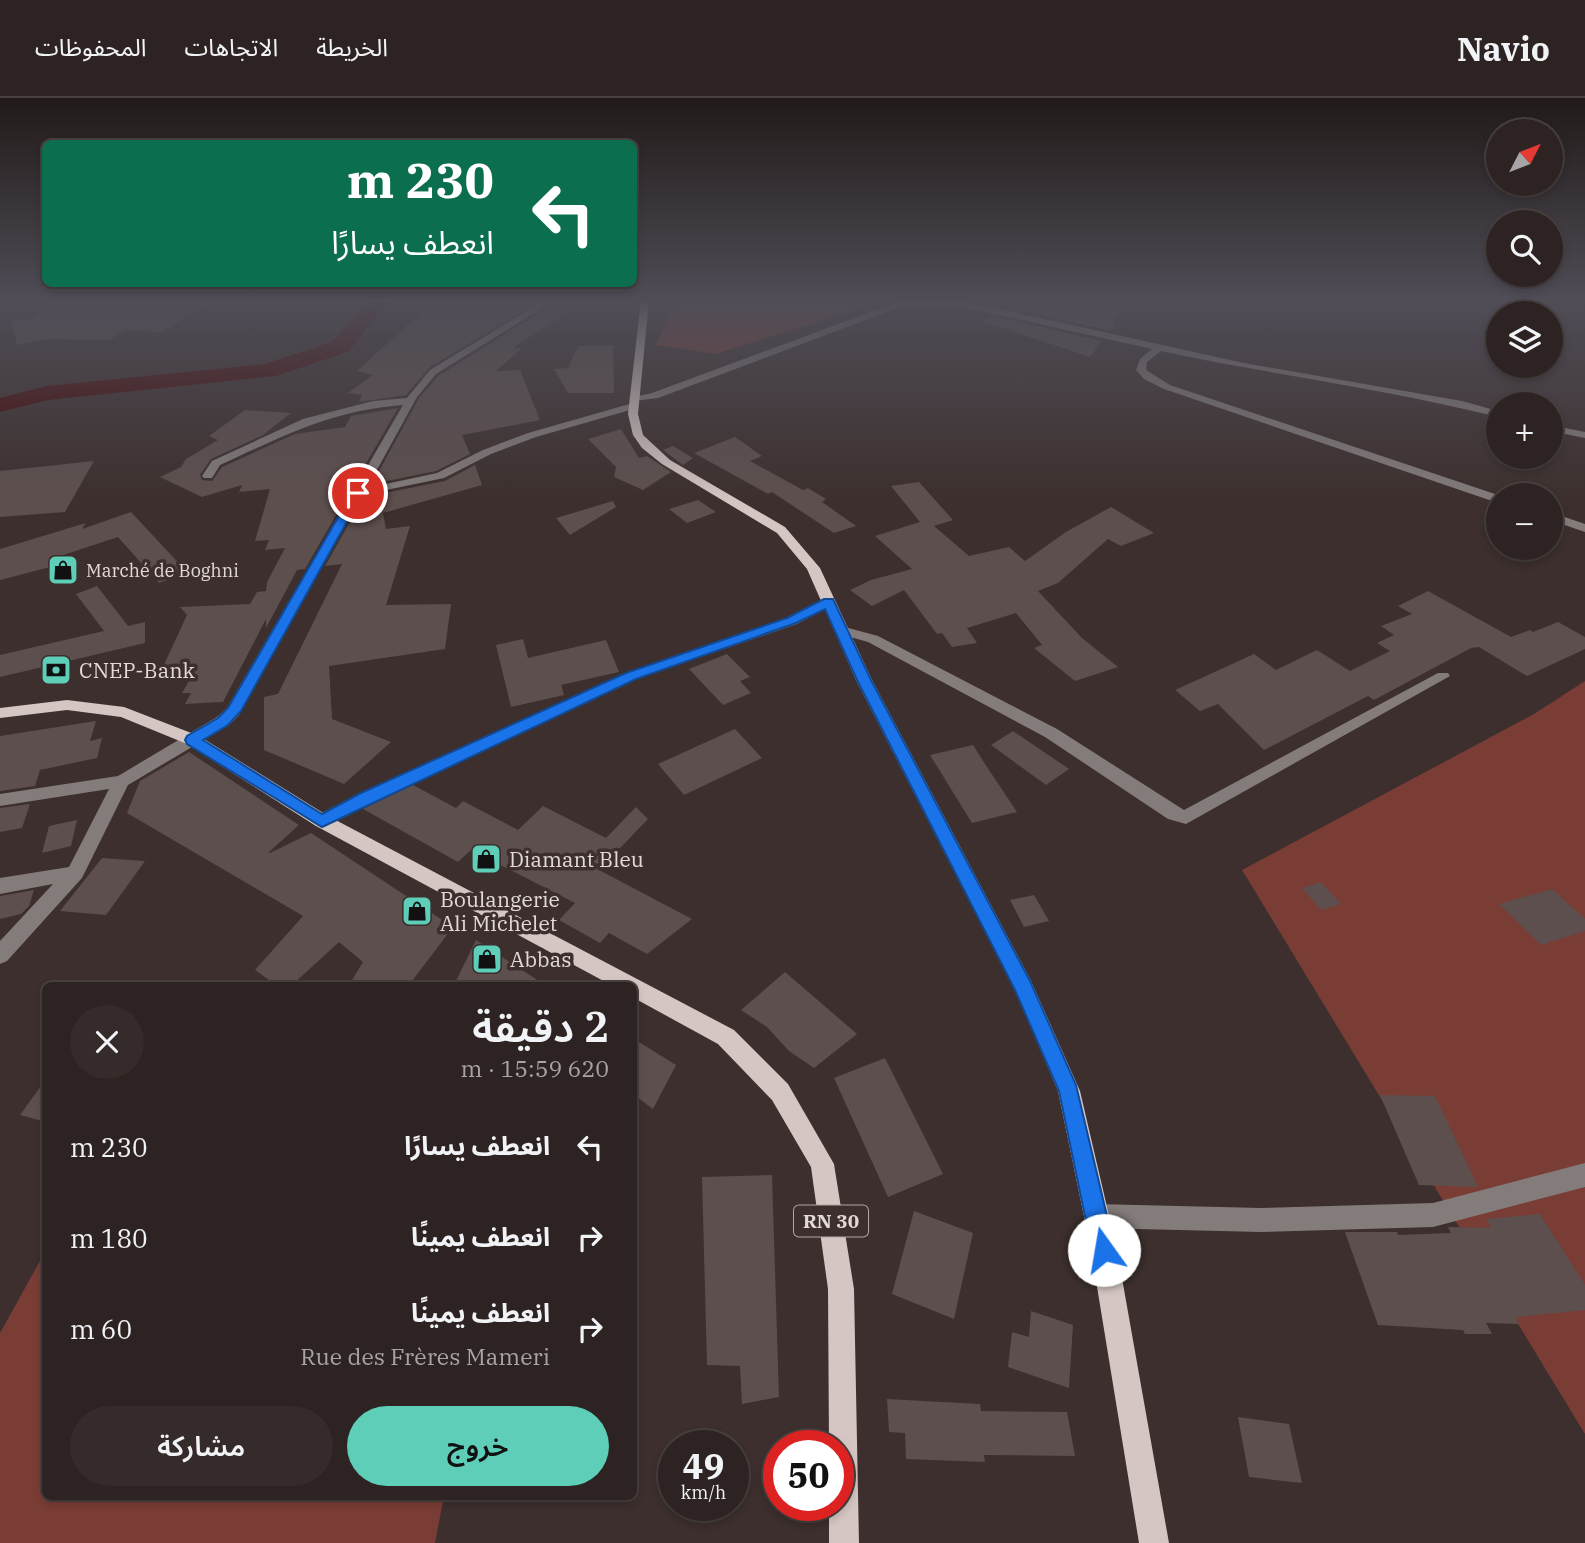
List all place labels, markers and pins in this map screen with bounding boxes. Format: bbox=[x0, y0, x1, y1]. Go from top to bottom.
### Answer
pin bbox=[328, 463, 388, 523]
shop icon: Marché de Boghni bbox=[46, 553, 80, 587]
place label: Marché de Boghni bbox=[86, 559, 239, 582]
bank icon: CNEP-Bank bbox=[39, 653, 73, 687]
place label: CNEP-Bank bbox=[79, 656, 196, 684]
shop icon: Diamant Bleu bbox=[469, 842, 503, 876]
place label: Diamant Bleu bbox=[509, 845, 644, 873]
place label: Boulangerie Ali Michelet bbox=[440, 885, 560, 937]
shop icon: Boulangerie Ali Michelet bbox=[400, 894, 434, 928]
shop icon: Abbas bbox=[470, 942, 504, 976]
place label: Abbas bbox=[510, 945, 571, 973]

